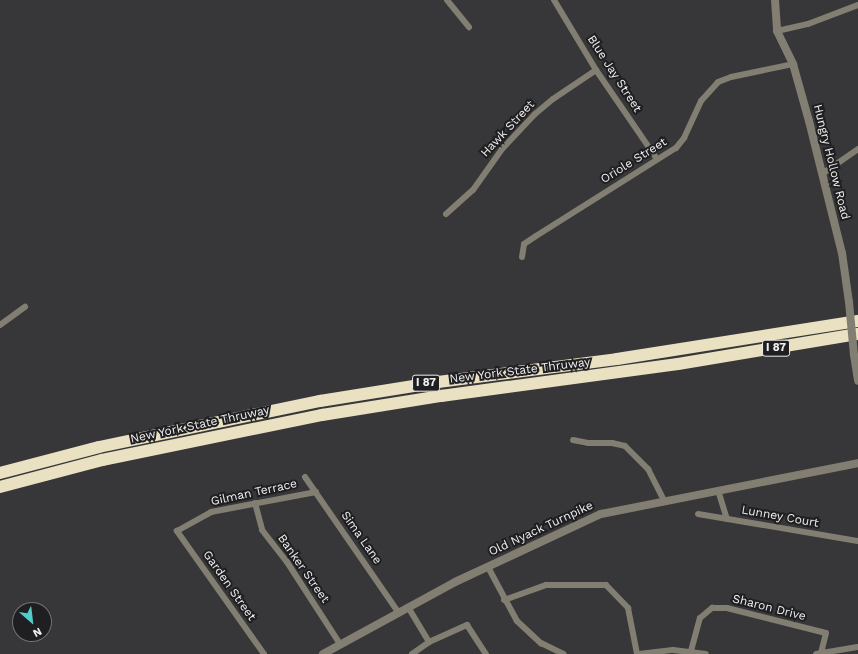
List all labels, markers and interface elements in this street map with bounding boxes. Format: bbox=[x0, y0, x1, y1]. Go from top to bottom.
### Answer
street label: Blue Jay Street bbox=[584, 33, 644, 115]
street label: Hawk Street bbox=[478, 98, 538, 160]
street label: Hungry Hollow Road bbox=[810, 103, 852, 221]
street label: Oriole Street bbox=[598, 135, 670, 187]
road number: I 87 bbox=[762, 339, 790, 357]
street label: New York State Thruway bbox=[448, 355, 592, 387]
road number: I 87 bbox=[412, 374, 440, 392]
street label: New York State Thruway bbox=[128, 403, 272, 447]
street label: Gilman Terrace bbox=[209, 477, 299, 509]
street label: Old Nyack Turnpike bbox=[486, 498, 596, 560]
street label: Lunney Court bbox=[740, 503, 820, 531]
street label: Sima Lane bbox=[337, 509, 385, 567]
street label: Banker Street bbox=[274, 532, 332, 606]
street label: Garden Street bbox=[200, 548, 258, 624]
street label: Sharon Drive bbox=[731, 592, 807, 624]
north arrow bbox=[12, 602, 52, 642]
text: N bbox=[31, 625, 44, 640]

